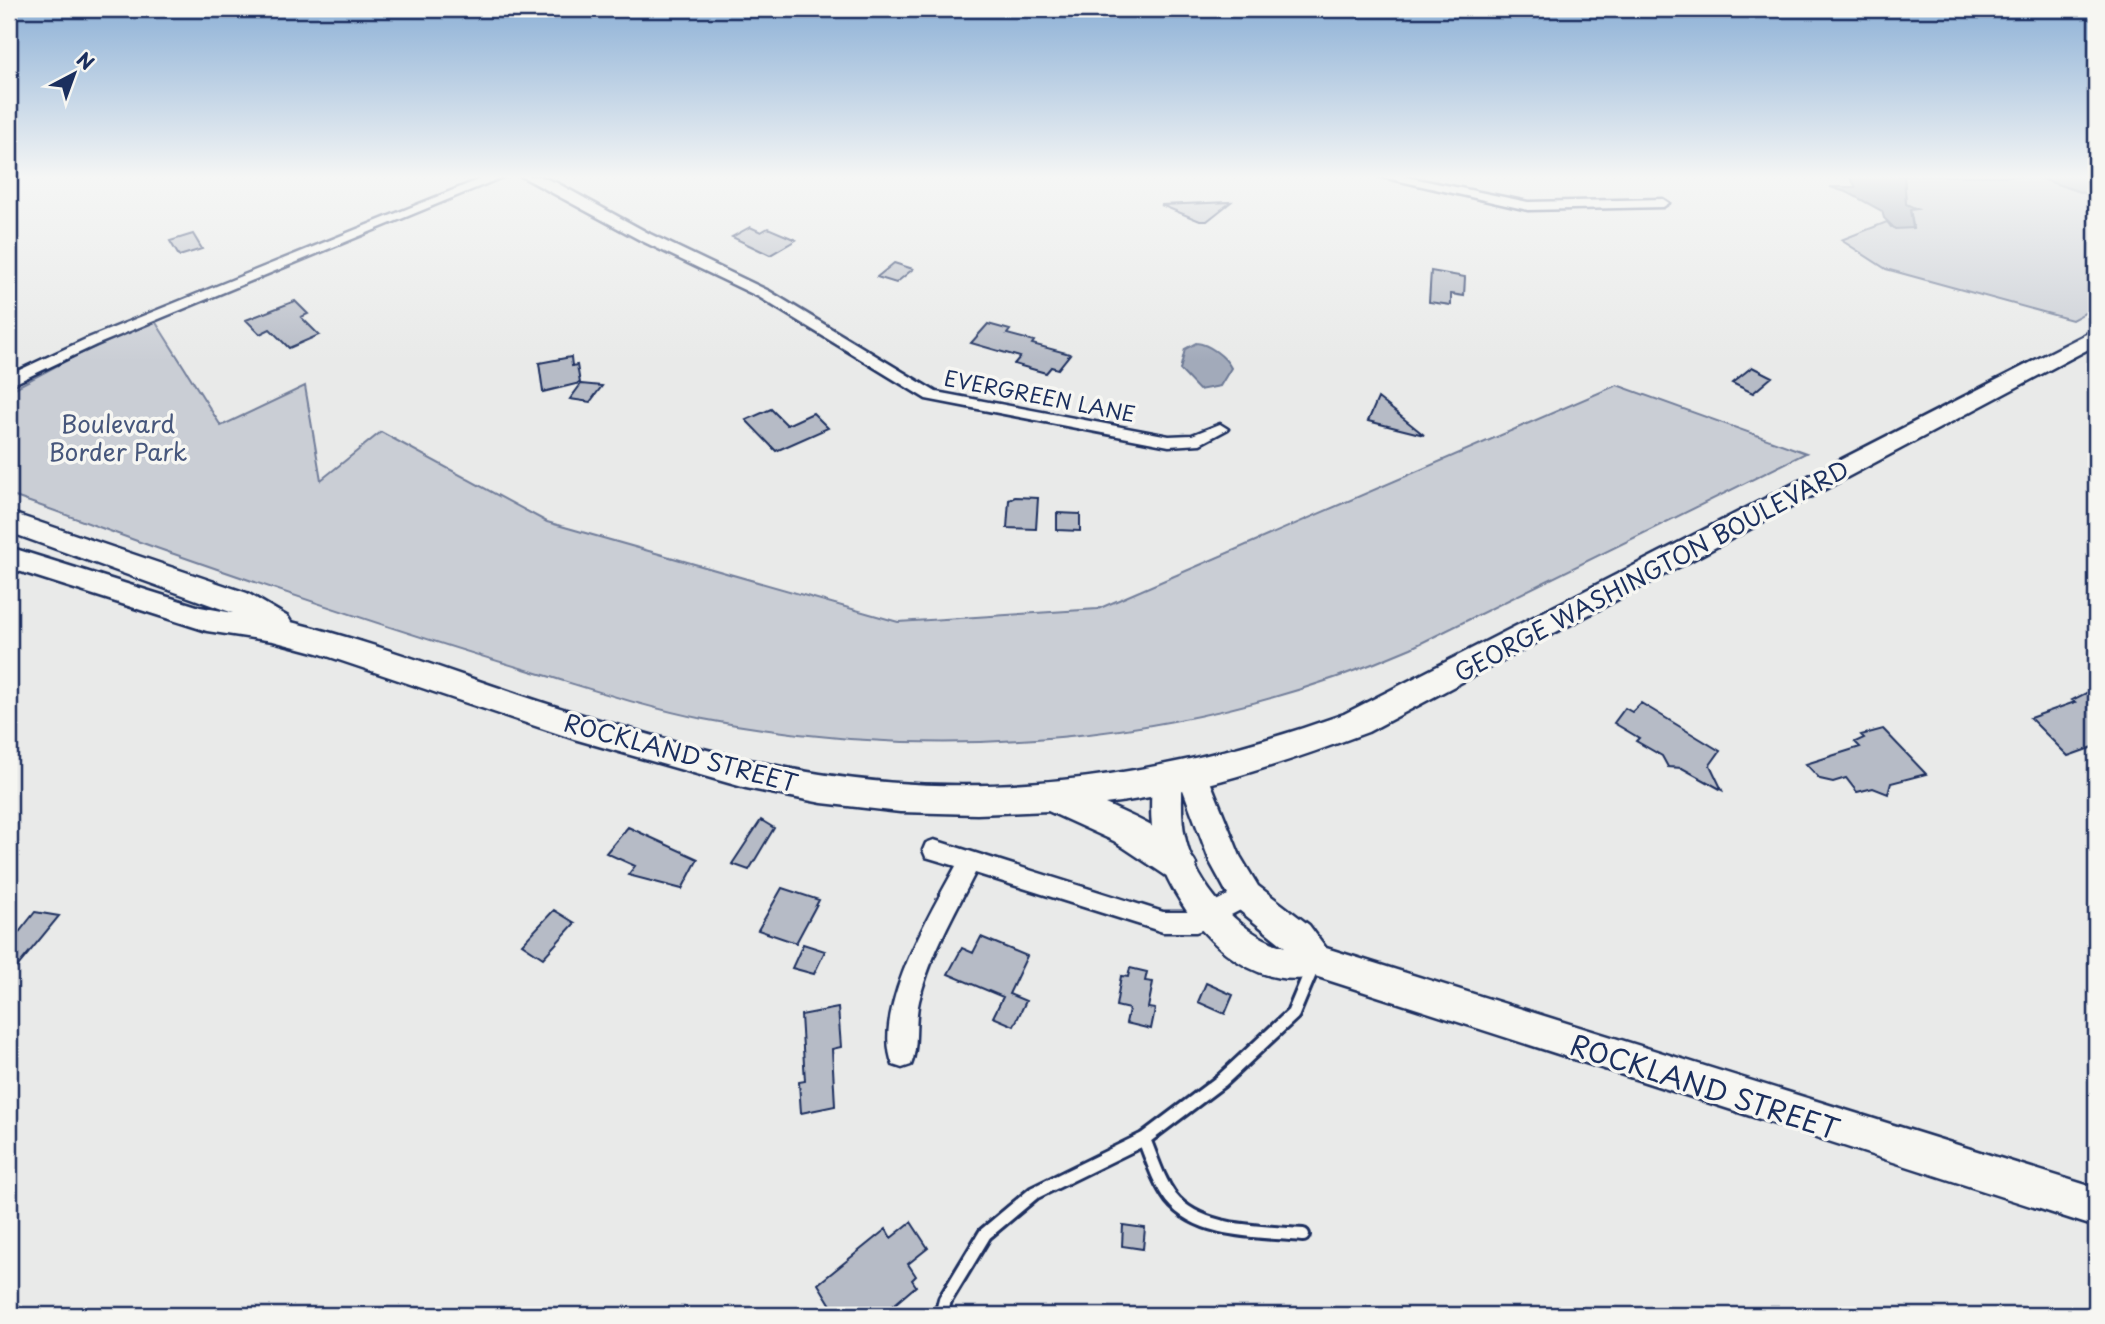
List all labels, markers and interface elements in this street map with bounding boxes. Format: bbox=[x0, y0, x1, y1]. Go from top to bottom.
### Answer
north arrow bbox=[38, 38, 108, 108]
text: N bbox=[71, 45, 101, 76]
street label: EVERGREEN LANE bbox=[942, 361, 1138, 429]
park label: Boulevard Border Park bbox=[49, 405, 187, 469]
street label: GEORGE WASHINGTON BOULEVARD bbox=[1447, 450, 1855, 690]
street label: ROCKLAND STREET bbox=[560, 703, 802, 801]
street label: ROCKLAND STREET bbox=[1565, 1022, 1846, 1150]

